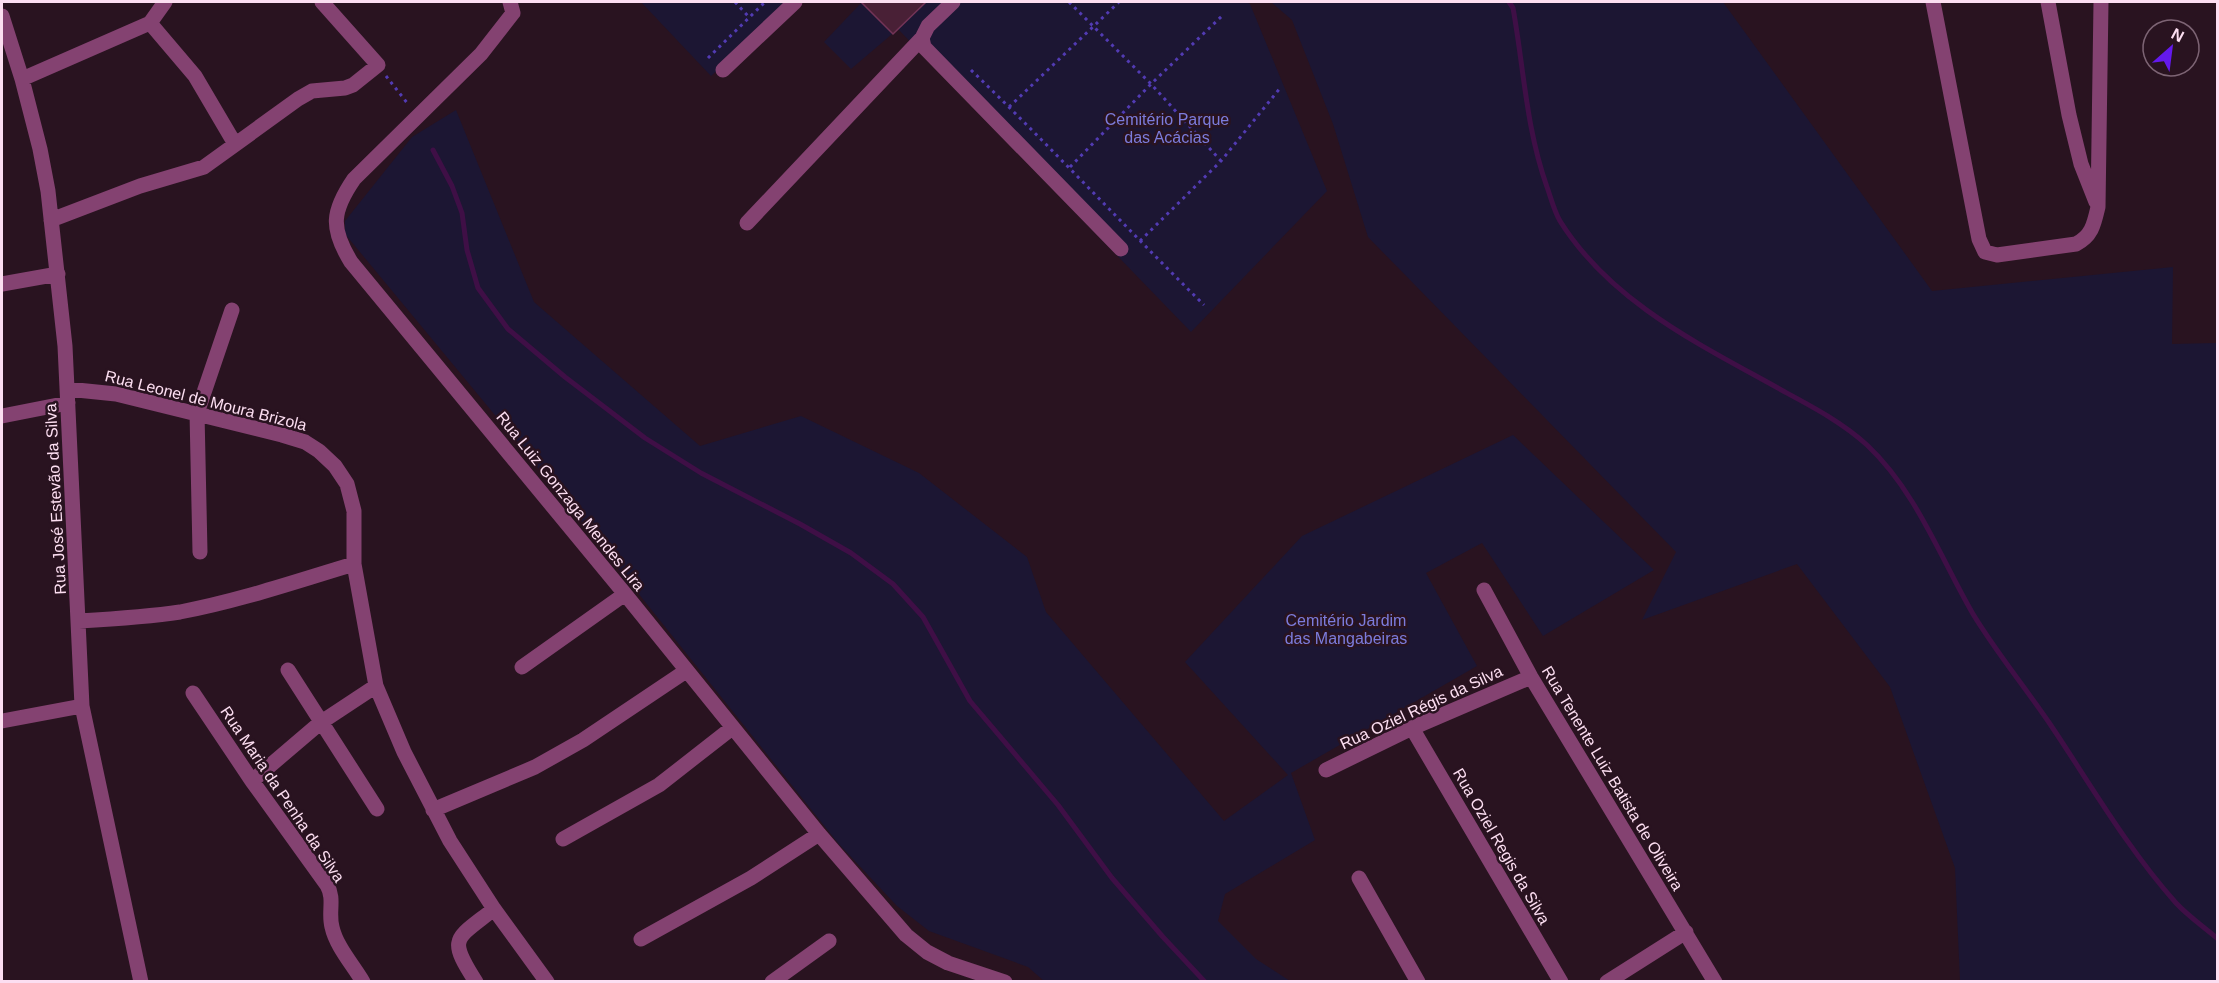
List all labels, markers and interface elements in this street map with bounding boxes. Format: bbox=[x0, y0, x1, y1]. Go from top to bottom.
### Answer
north arrow bbox=[2141, 18, 2201, 78]
text: N bbox=[2169, 25, 2187, 45]
park label: Cemitério Parque das Acácias bbox=[1105, 111, 1229, 146]
street label: Rua Leonel de Moura Brizola bbox=[103, 367, 309, 434]
street label: Rua José Estevão da Silva bbox=[42, 403, 69, 595]
street label: Rua Luiz Gonzaga Mendes Lira bbox=[493, 409, 648, 594]
park label: Cemitério Jardim das Mangabeiras bbox=[1285, 612, 1407, 647]
street label: Rua Oziel Régis da Silva bbox=[1337, 662, 1505, 753]
street label: Rua Tenente Luiz Batista de Oliveira bbox=[1539, 663, 1686, 894]
street label: Rua Maria da Penha da Silva bbox=[217, 703, 348, 885]
street label: Rua Oziel Regis da Silva bbox=[1450, 765, 1553, 927]

